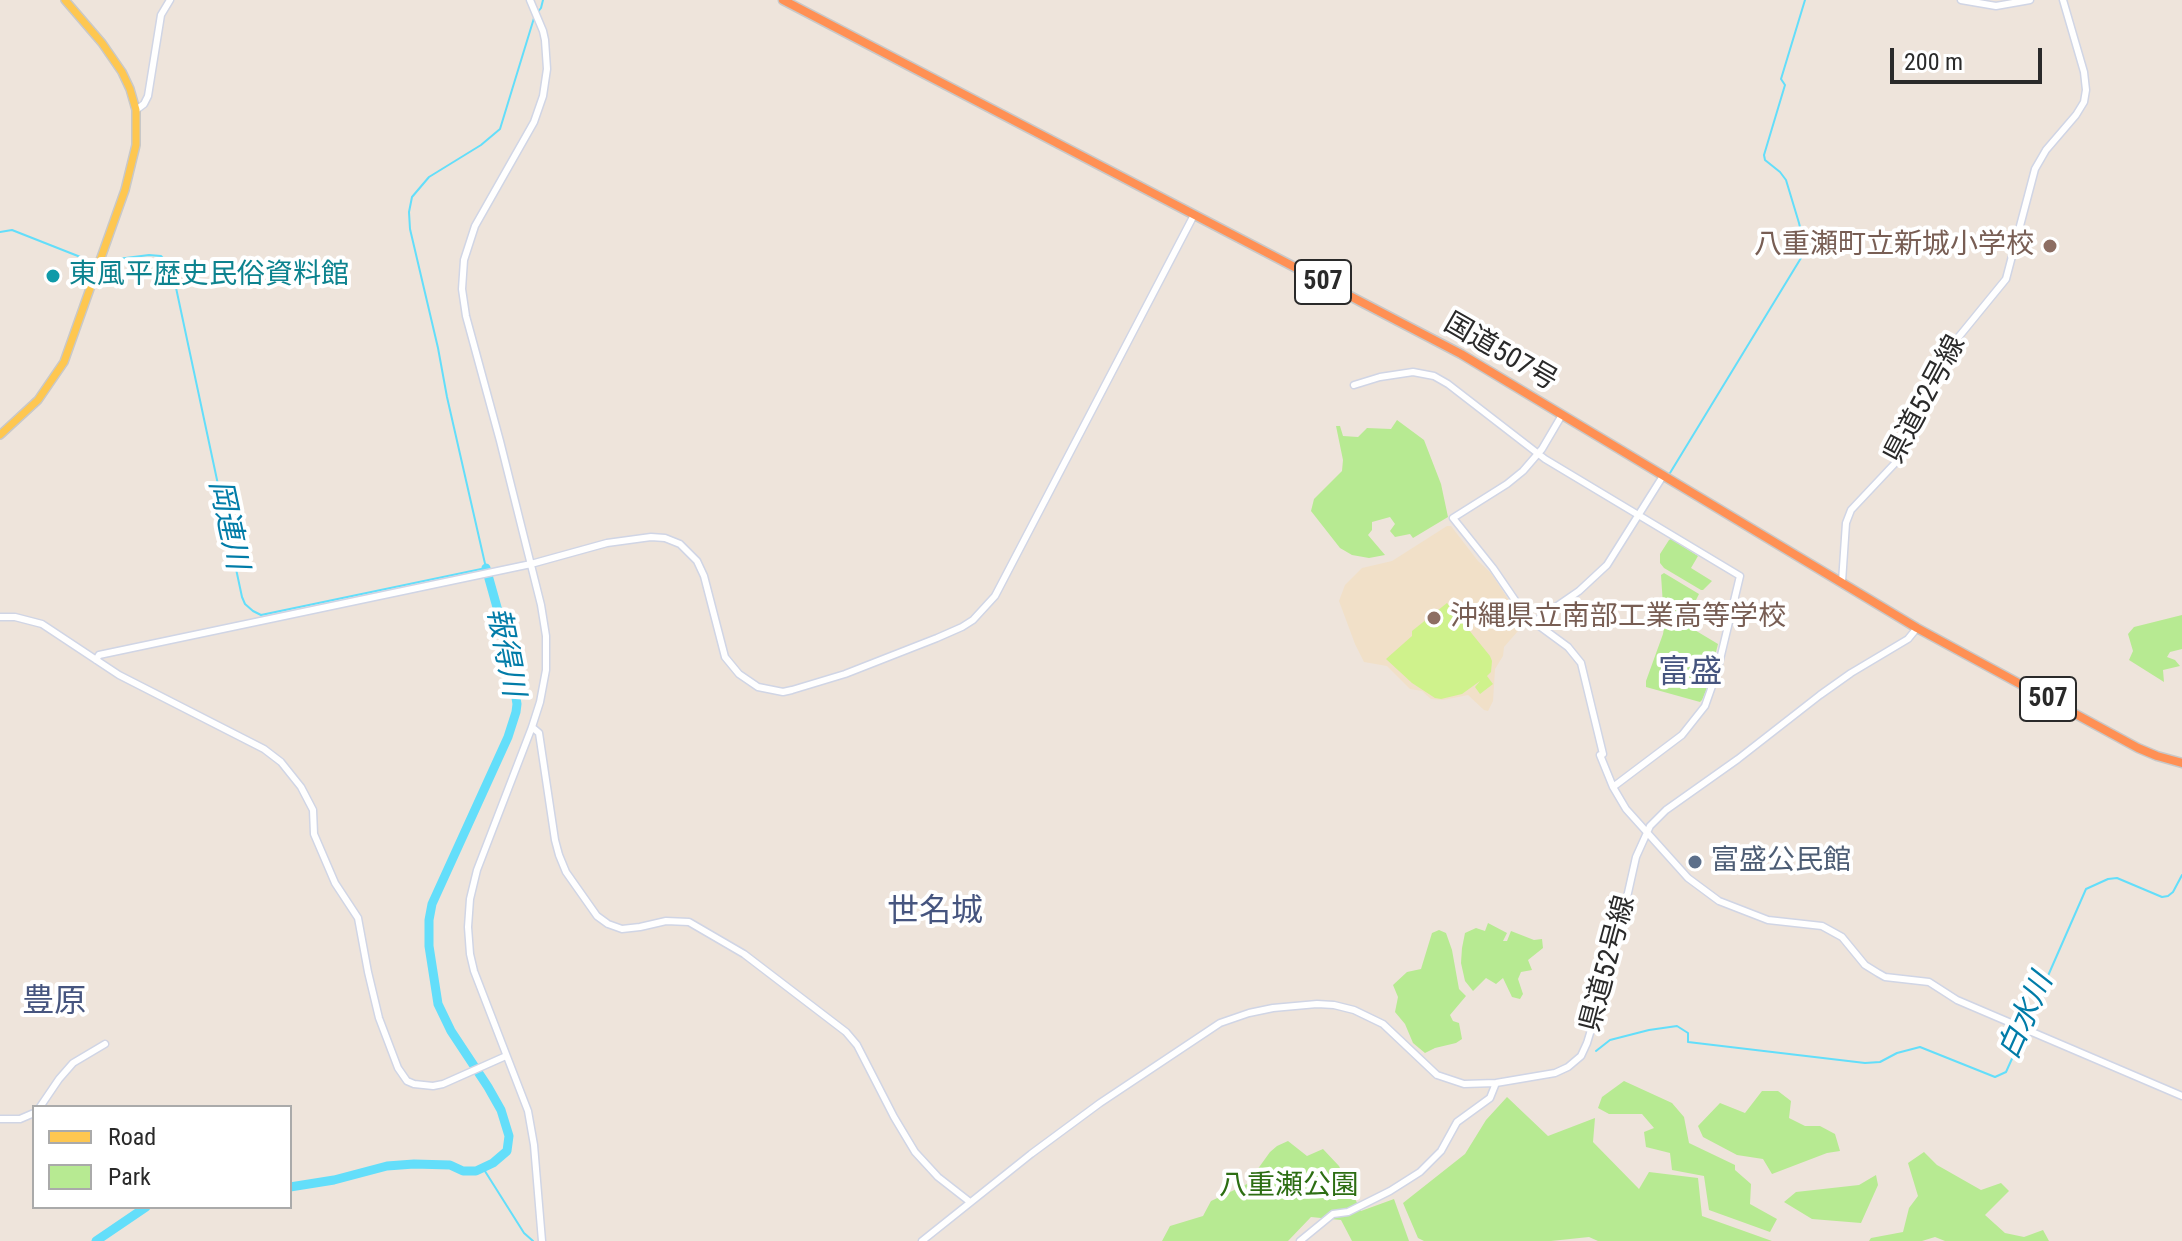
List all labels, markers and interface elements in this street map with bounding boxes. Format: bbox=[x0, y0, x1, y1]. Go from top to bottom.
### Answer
scale bar bbox=[1894, 32, 2046, 82]
text: 200 m bbox=[1904, 48, 1963, 76]
place label: 八重瀬町立新城小学校 bbox=[1754, 229, 2034, 263]
marker: 八重瀬町立新城小学校 bbox=[2041, 237, 2059, 255]
place label: 東風平歴史民俗資料館 bbox=[69, 259, 349, 293]
road number: 507 bbox=[1295, 260, 1351, 304]
marker: 東風平歴史民俗資料館 bbox=[44, 267, 62, 285]
street label: 国道507号 bbox=[1437, 307, 1563, 399]
street label: 県道52号線 bbox=[1878, 330, 1974, 470]
water label: 岡連川 bbox=[200, 477, 254, 573]
place label: 沖縄県立南部工業高等学校 bbox=[1450, 601, 1786, 635]
water label: 報得川 bbox=[478, 604, 530, 700]
marker: 沖縄県立南部工業高等学校 bbox=[1425, 609, 1443, 627]
district label: 富盛 bbox=[1658, 655, 1722, 693]
road number: 507 bbox=[2020, 677, 2076, 721]
place label: 富盛公民館 bbox=[1711, 845, 1851, 879]
marker: 富盛公民館 bbox=[1686, 853, 1704, 871]
street label: 県道52号線 bbox=[1575, 892, 1643, 1036]
district label: 世名城 bbox=[887, 894, 983, 932]
water label: 白水川 bbox=[1992, 969, 2062, 1065]
district label: 豊原 bbox=[22, 984, 86, 1022]
legend bbox=[32, 1105, 292, 1209]
text: Road bbox=[108, 1123, 156, 1151]
text: Park bbox=[108, 1163, 151, 1191]
park label: 八重瀬公園 bbox=[1219, 1170, 1359, 1204]

